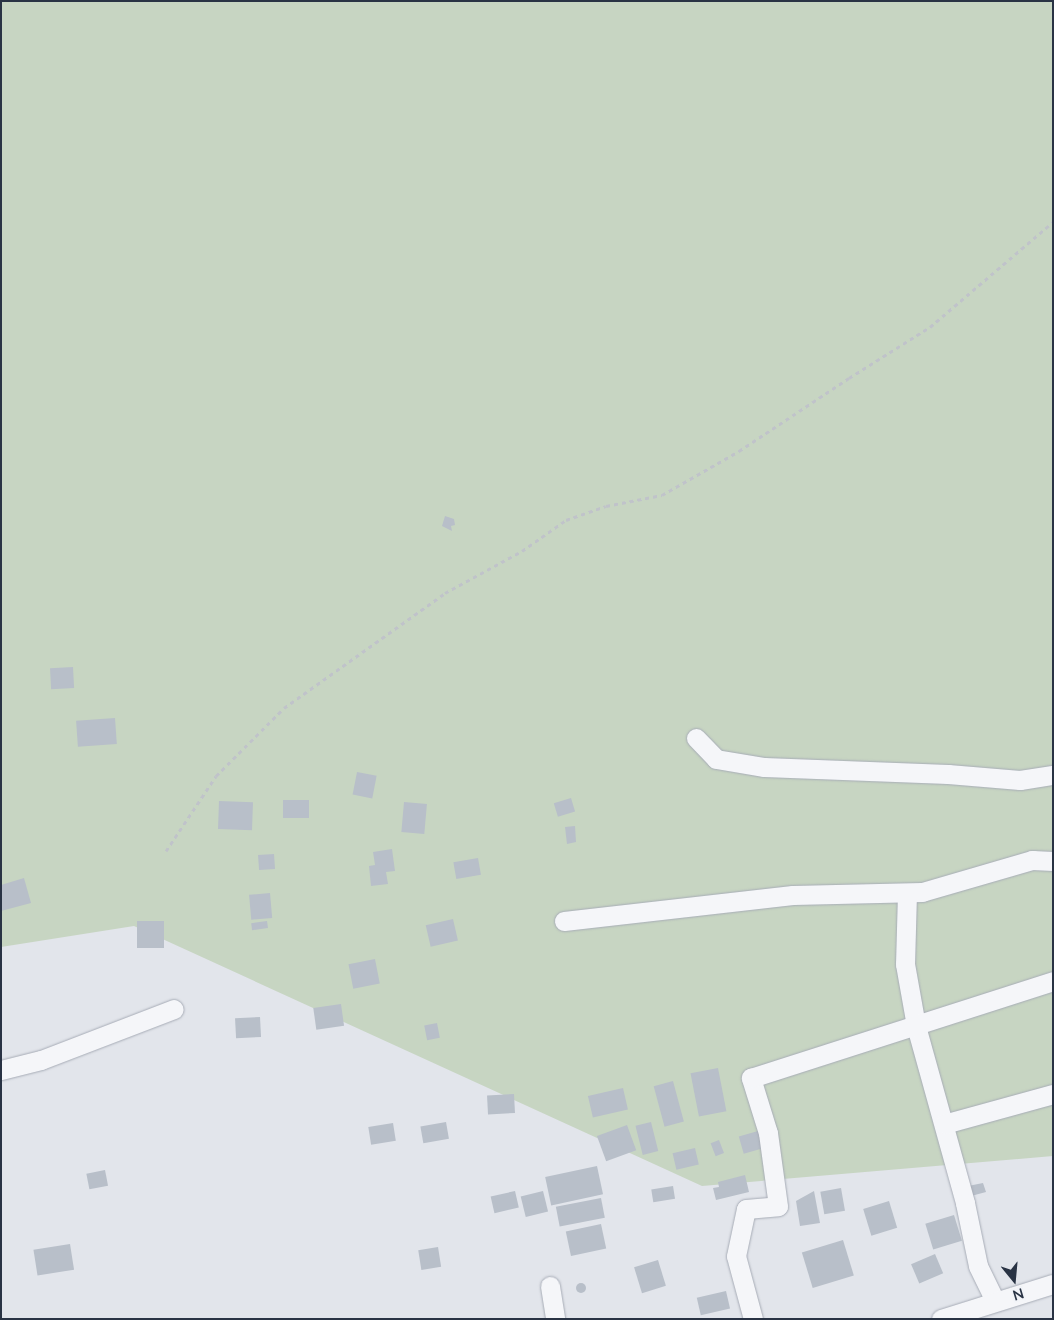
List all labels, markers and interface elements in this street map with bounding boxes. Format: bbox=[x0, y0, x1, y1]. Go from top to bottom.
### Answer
north arrow bbox=[989, 1255, 1039, 1305]
text: N bbox=[1011, 1285, 1026, 1305]

